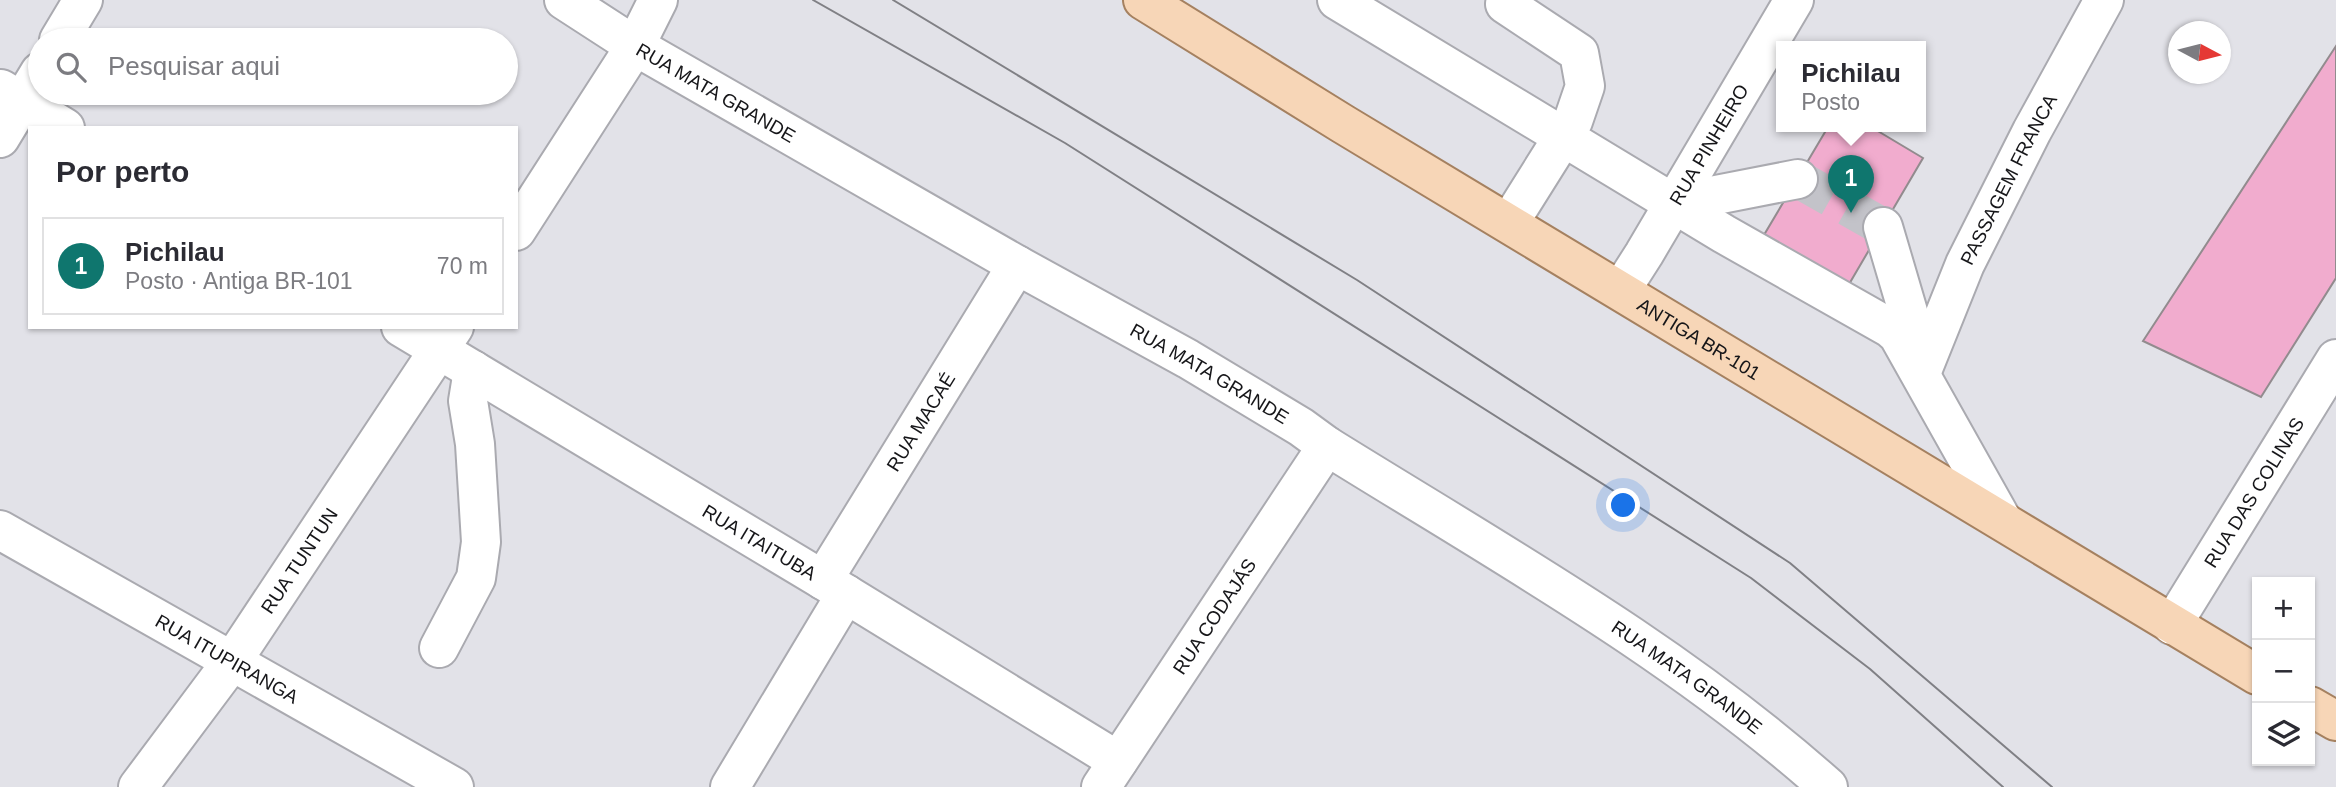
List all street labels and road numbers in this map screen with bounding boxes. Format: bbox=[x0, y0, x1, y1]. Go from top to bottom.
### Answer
street label: RUA MATA GRANDE bbox=[633, 39, 799, 146]
street label: RUA PINHEIRO bbox=[1665, 80, 1752, 208]
street label: PASSAGEM FRANCA bbox=[1956, 90, 2061, 268]
street label: ANTIGA BR-101 bbox=[1634, 294, 1764, 384]
street label: RUA MATA GRANDE bbox=[1127, 319, 1293, 428]
street label: RUA MACAÉ bbox=[882, 368, 959, 475]
street label: RUA DAS COLINAS bbox=[2200, 413, 2308, 571]
street label: RUA ITAITUBA bbox=[699, 500, 820, 584]
street label: RUA TUNTUN bbox=[256, 504, 342, 617]
street label: RUA CODAJÁS bbox=[1168, 554, 1260, 678]
street label: RUA ITUPIRANGA bbox=[152, 610, 302, 707]
street label: RUA MATA GRANDE bbox=[1608, 616, 1766, 738]

